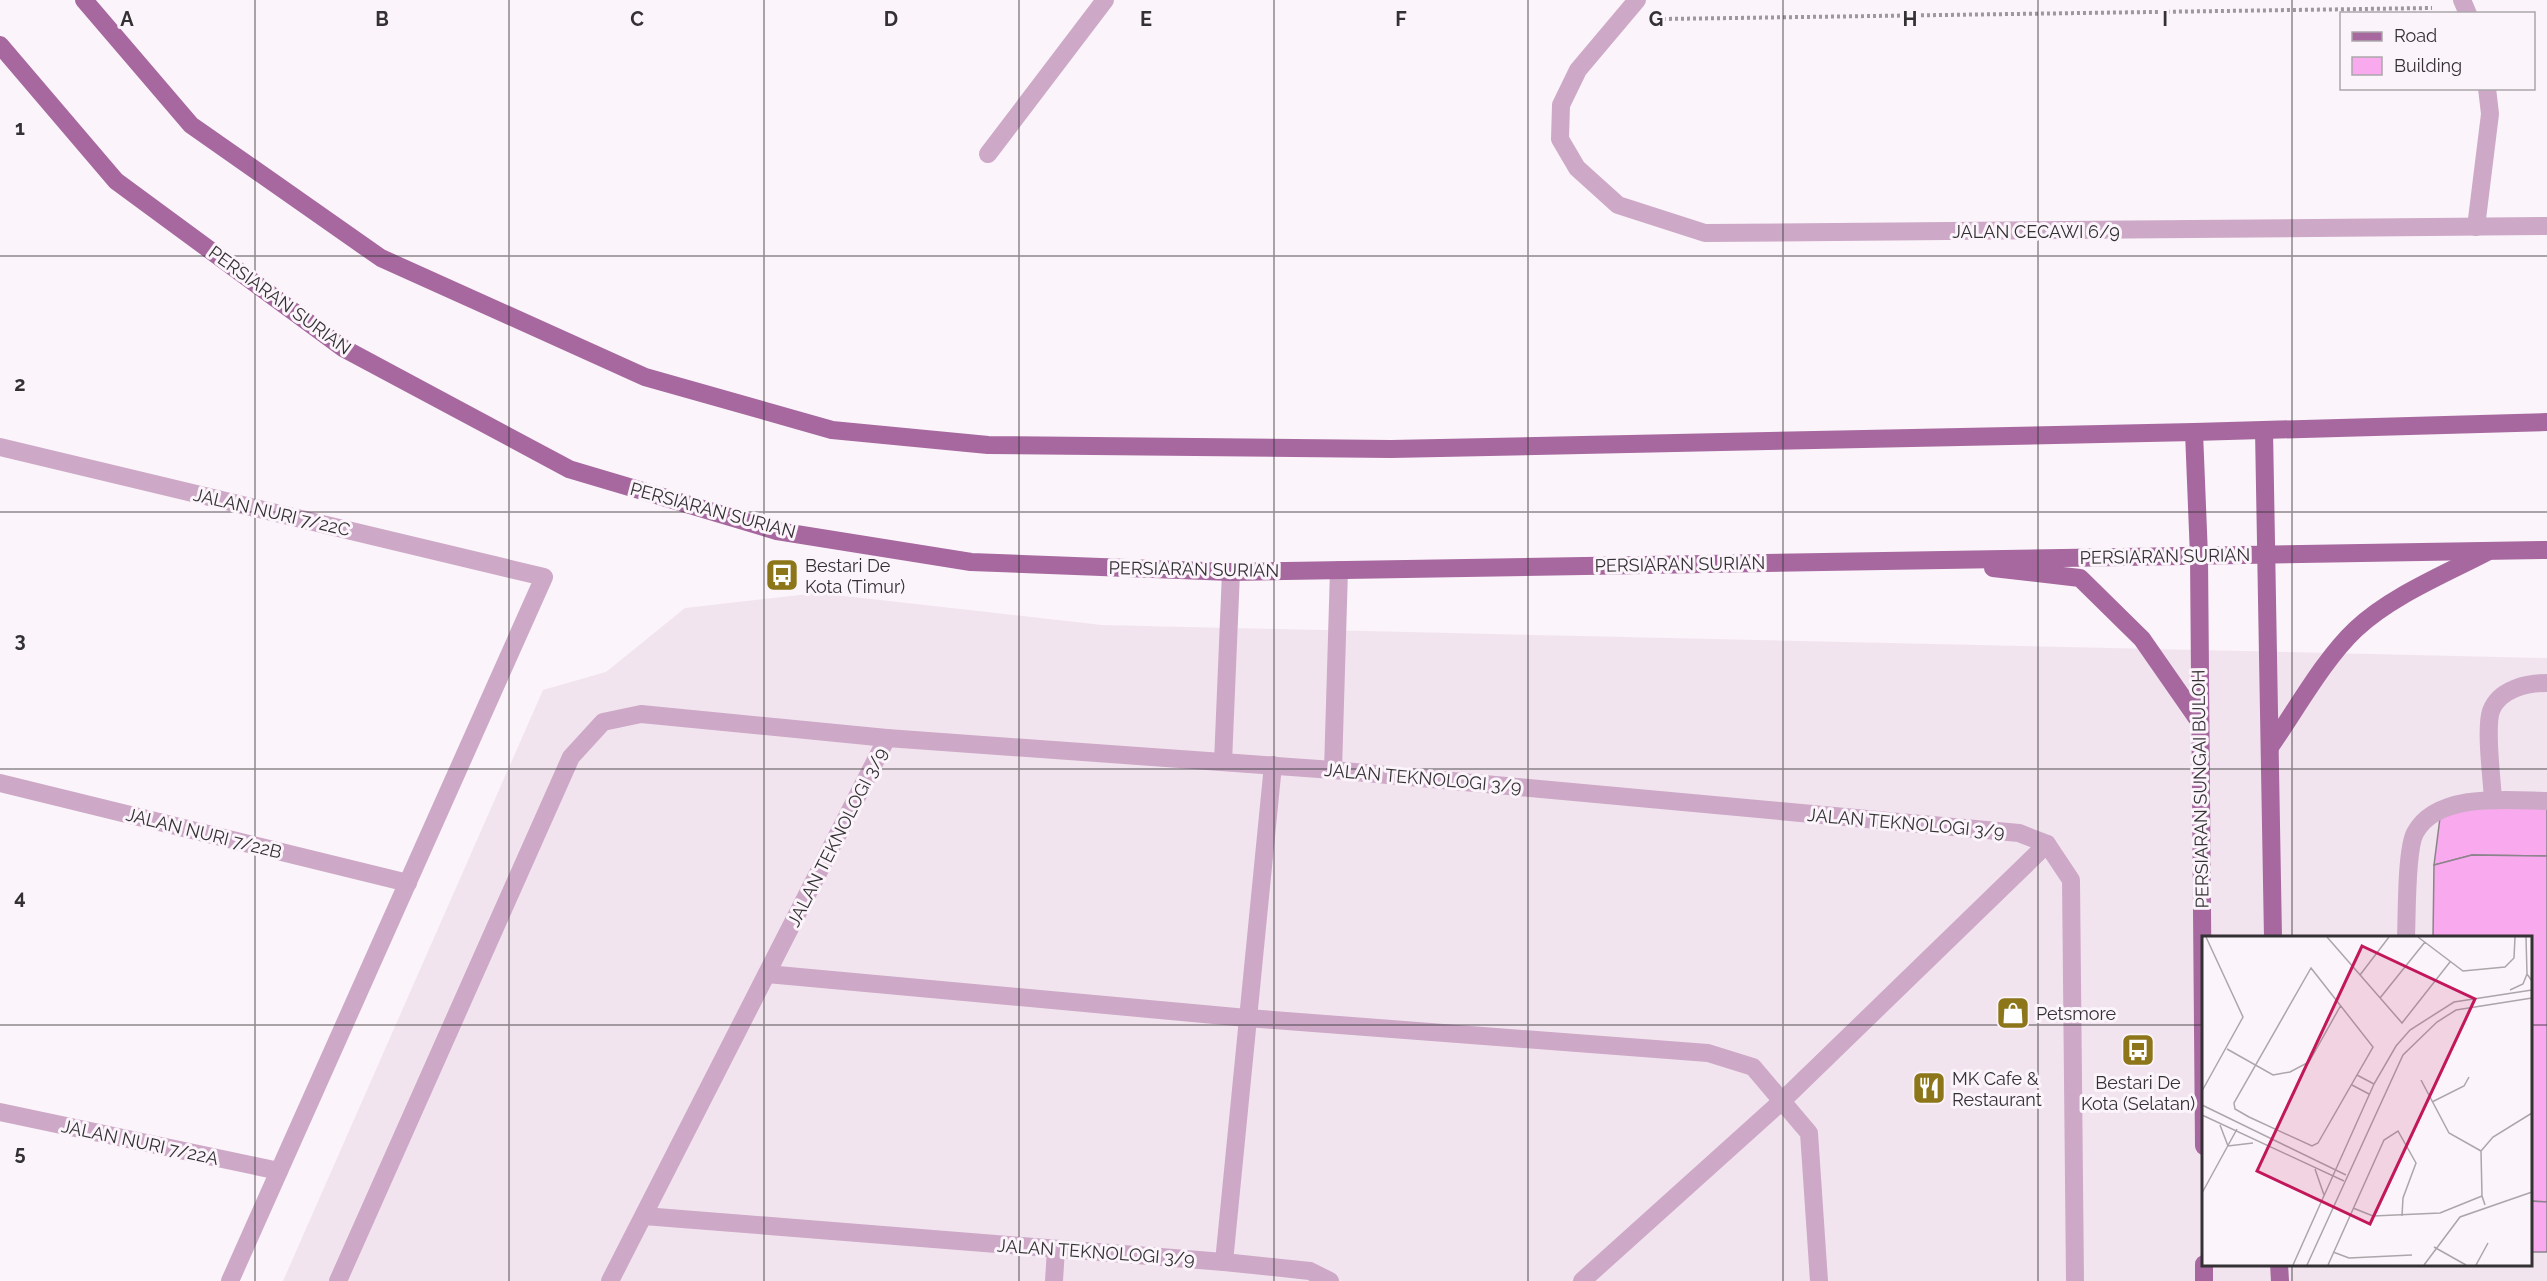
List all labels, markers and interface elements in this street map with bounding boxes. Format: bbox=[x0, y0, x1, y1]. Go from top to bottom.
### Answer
text: A bbox=[120, 7, 134, 31]
text: B bbox=[375, 7, 389, 31]
text: C bbox=[630, 7, 644, 31]
text: D bbox=[884, 7, 898, 31]
text: E bbox=[1140, 7, 1152, 31]
text: F bbox=[1395, 7, 1407, 31]
text: G bbox=[1649, 7, 1663, 31]
text: H bbox=[1903, 7, 1917, 31]
text: I bbox=[2162, 7, 2168, 31]
legend bbox=[2340, 12, 2535, 90]
text: Road bbox=[2394, 25, 2437, 46]
text: Building bbox=[2394, 55, 2462, 76]
text: 1 bbox=[15, 116, 25, 140]
street label: JALAN CECAWI 6/9 bbox=[1952, 221, 2120, 242]
street label: PERSIARAN SURIAN bbox=[205, 241, 355, 359]
text: 2 bbox=[14, 372, 26, 396]
street label: PERSIARAN SURIAN bbox=[628, 478, 798, 542]
street label: JALAN NURI 7/22C bbox=[192, 484, 352, 540]
street label: PERSIARAN SURIAN bbox=[2080, 544, 2250, 568]
street label: PERSIARAN SURIAN bbox=[1595, 552, 1765, 576]
place label: Bestari De Kota (Timur) bbox=[805, 555, 905, 597]
bus stop icon: Bestari De Kota (Timur) bbox=[764, 557, 800, 593]
street label: PERSIARAN SURIAN bbox=[1109, 557, 1279, 581]
text: 3 bbox=[14, 628, 26, 652]
street label: PERSIARAN SUNGAI BULOH bbox=[2187, 669, 2213, 909]
street label: JALAN TEKNOLOGI 3/9 bbox=[783, 744, 891, 930]
street label: JALAN TEKNOLOGI 3/9 bbox=[1323, 759, 1523, 797]
street label: JALAN NURI 7/22B bbox=[124, 803, 284, 863]
street label: JALAN TEKNOLOGI 3/9 bbox=[1806, 804, 2006, 842]
text: 4 bbox=[14, 885, 26, 909]
inset map bbox=[2202, 936, 2532, 1266]
shop icon: Petsmore bbox=[1995, 995, 2031, 1031]
place label: Petsmore bbox=[2036, 1003, 2117, 1024]
bus stop icon: Bestari De Kota (Selatan) bbox=[2120, 1032, 2156, 1068]
place label: MK Cafe & Restaurant bbox=[1952, 1068, 2042, 1110]
restaurant icon: MK Cafe & Restaurant bbox=[1911, 1070, 1947, 1106]
place label: Bestari De Kota (Selatan) bbox=[2081, 1072, 2195, 1114]
street label: JALAN NURI 7/22A bbox=[60, 1115, 220, 1169]
text: 5 bbox=[14, 1141, 26, 1165]
street label: JALAN TEKNOLOGI 3/9 bbox=[997, 1235, 1195, 1269]

